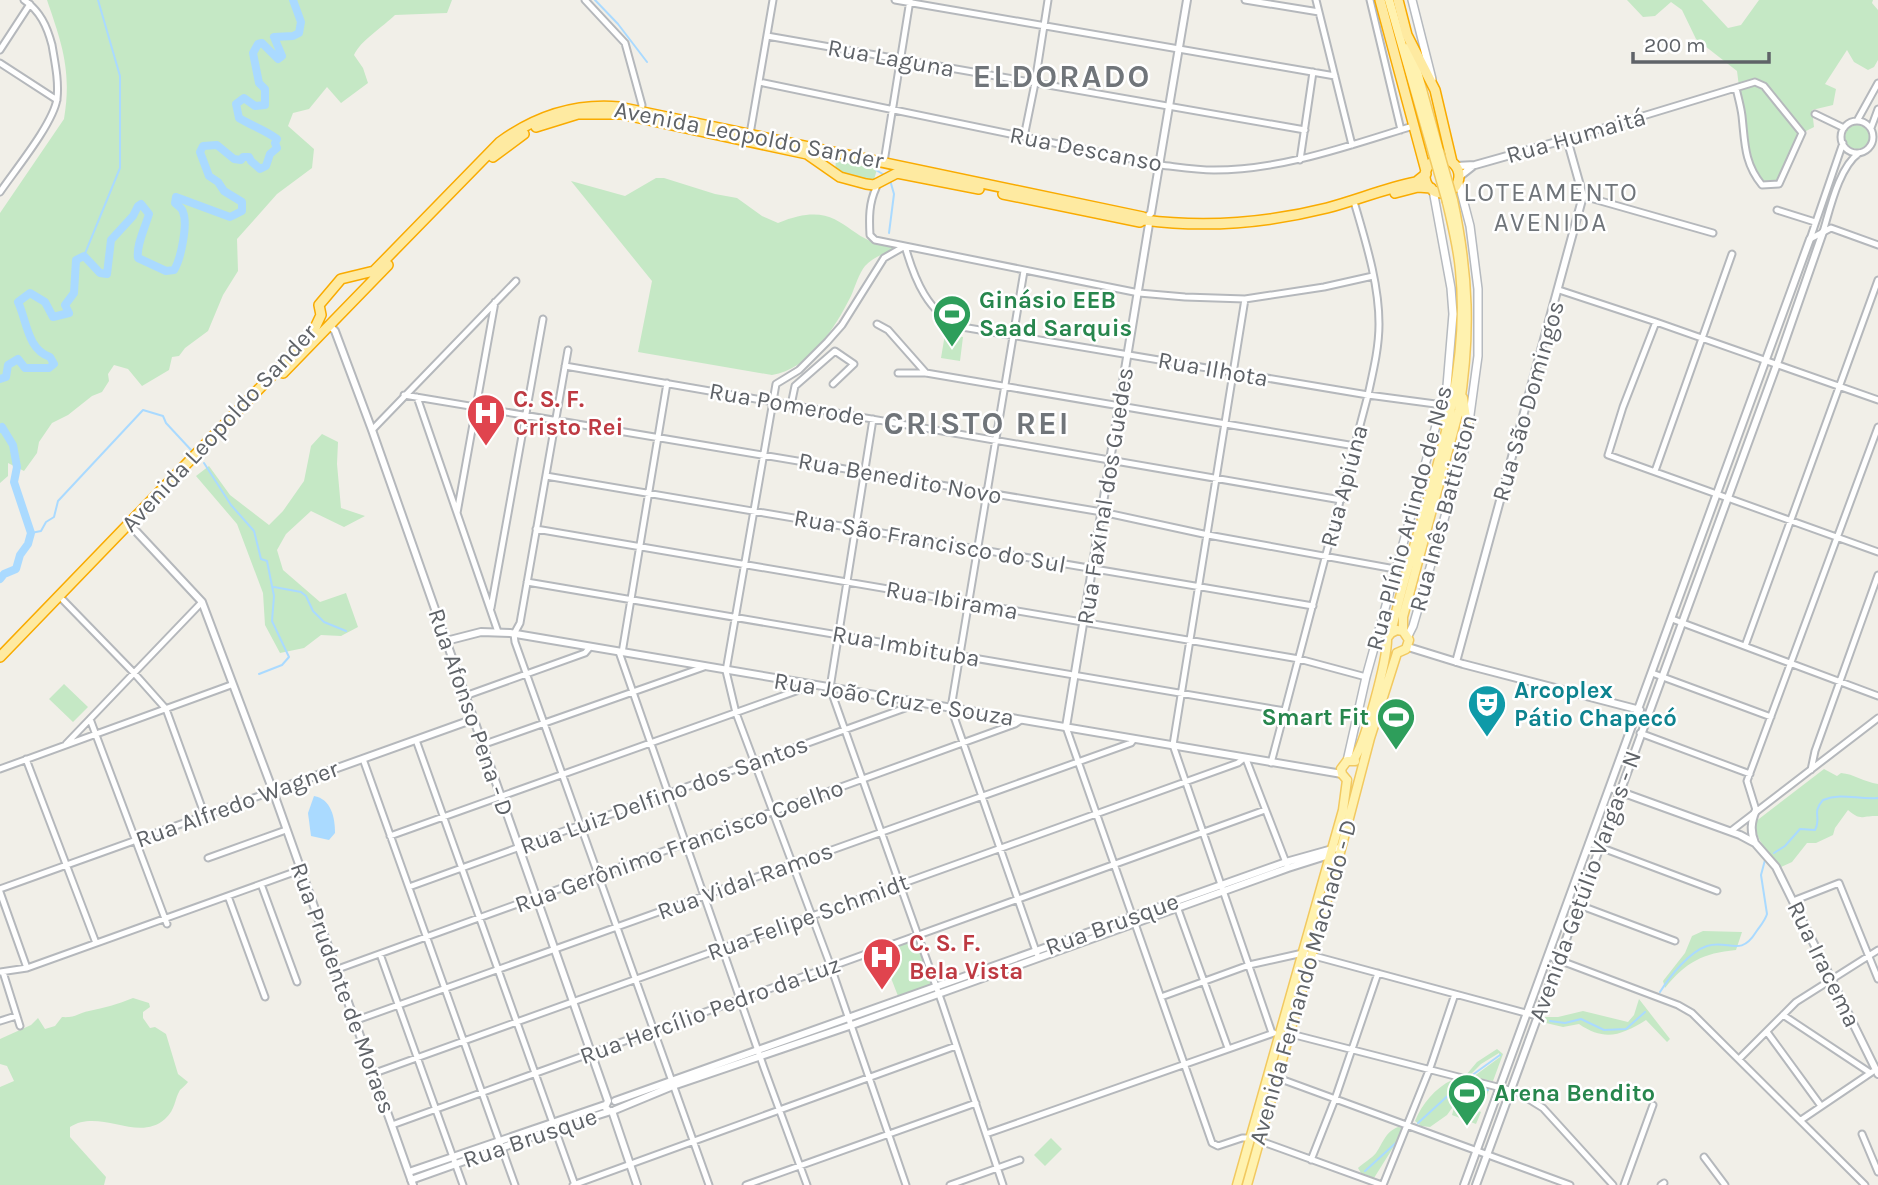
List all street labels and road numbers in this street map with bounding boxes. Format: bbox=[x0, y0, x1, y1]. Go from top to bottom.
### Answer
street label: Rua Laguna bbox=[825, 33, 957, 83]
street label: Avenida Leopoldo Sander bbox=[612, 95, 886, 175]
street label: Rua Humaitá bbox=[1503, 103, 1649, 169]
street label: Rua Descanso bbox=[1007, 120, 1165, 178]
street label: Rua São Domingos bbox=[1486, 298, 1570, 504]
street label: Avenida Leopoldo Sander bbox=[116, 318, 323, 538]
street label: Rua Ilhota bbox=[1156, 346, 1270, 392]
street label: Rua Faxinal dos Guedes bbox=[1071, 365, 1139, 627]
street label: Rua Pomerode bbox=[707, 377, 867, 431]
street label: Rua Plínio Arlindo de Nes bbox=[1360, 382, 1458, 654]
street label: Rua Inês Battiston bbox=[1403, 412, 1483, 614]
street label: Rua Apiúna bbox=[1314, 422, 1374, 550]
street label: Rua Benedito Novo bbox=[796, 446, 1004, 510]
street label: Rua São Francisco do Sul bbox=[792, 503, 1068, 579]
street label: Rua Ibirama bbox=[884, 575, 1020, 625]
street label: Rua Afonso Pena - D bbox=[422, 604, 520, 820]
street label: Rua Imbituba bbox=[830, 619, 982, 673]
street label: Rua João Cruz e Souza bbox=[772, 666, 1016, 732]
street label: Rua Luiz Delfino dos Santos bbox=[516, 730, 812, 860]
street label: Avenida Getúlio Vargas - N bbox=[1523, 747, 1647, 1025]
street label: Rua Alfredo Wagner bbox=[132, 754, 343, 854]
street label: Rua Gerônimo Francisco Coelho bbox=[511, 773, 847, 919]
street label: Avenida Fernando Machado - D bbox=[1243, 816, 1363, 1148]
street label: Rua Vidal Ramos bbox=[653, 836, 837, 926]
street label: Rua Prudente de Moraes bbox=[284, 859, 402, 1117]
street label: Rua Felipe Schmidt bbox=[703, 867, 913, 967]
street label: Rua Brusque bbox=[1042, 887, 1182, 961]
street label: Rua Iracema bbox=[1781, 896, 1867, 1032]
street label: Rua Hercílio Pedro da Luz bbox=[576, 950, 844, 1070]
street label: Rua Brusque bbox=[459, 1102, 601, 1174]

